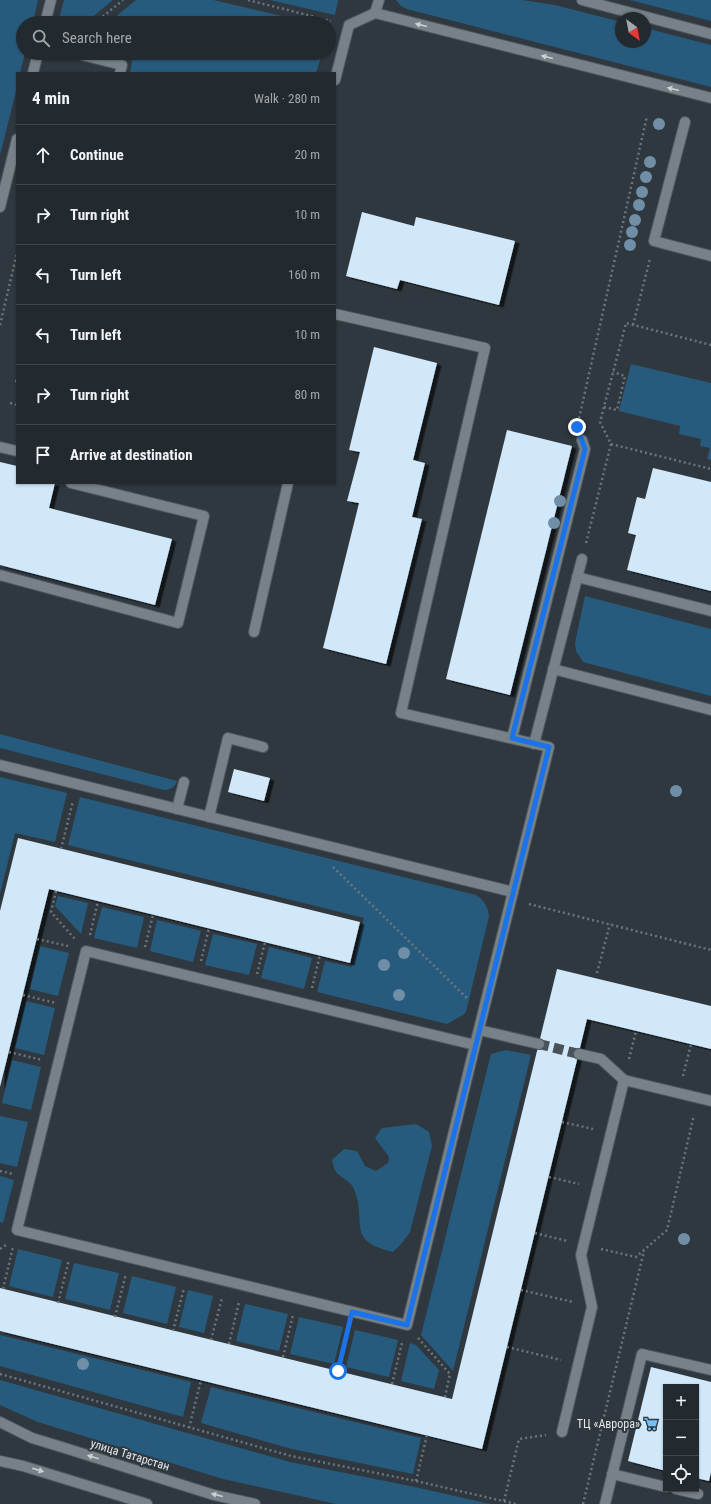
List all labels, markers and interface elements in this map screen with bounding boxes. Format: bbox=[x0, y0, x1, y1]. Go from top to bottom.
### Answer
north arrow bbox=[615, 12, 651, 48]
search box bbox=[16, 16, 336, 60]
one-way arrow bbox=[415, 22, 427, 28]
icon: search bbox=[30, 27, 52, 49]
text: Search here bbox=[62, 29, 132, 47]
one-way arrow bbox=[541, 54, 553, 60]
one-way arrow bbox=[667, 85, 679, 91]
text: 4 min bbox=[32, 88, 70, 108]
text: Walk · 280 m bbox=[254, 91, 320, 106]
icon: ahead bbox=[32, 144, 54, 166]
text: Continue bbox=[70, 146, 124, 164]
text: 20 m bbox=[294, 147, 320, 162]
icon: right bbox=[32, 204, 54, 226]
text: Turn right bbox=[70, 206, 129, 224]
text: 10 m bbox=[294, 207, 320, 222]
icon: left bbox=[32, 264, 54, 286]
text: Turn left bbox=[70, 266, 121, 284]
text: 160 m bbox=[288, 267, 320, 282]
icon: left bbox=[32, 324, 54, 346]
text: Turn left bbox=[70, 326, 121, 344]
text: 10 m bbox=[294, 327, 320, 342]
icon: right bbox=[32, 384, 54, 406]
text: Turn right bbox=[70, 386, 129, 404]
text: 80 m bbox=[294, 387, 320, 402]
route end bbox=[568, 418, 586, 436]
icon: arrive bbox=[32, 444, 54, 466]
text: Arrive at destination bbox=[70, 446, 193, 464]
route start bbox=[329, 1362, 347, 1380]
map controls bbox=[663, 1384, 699, 1492]
button: + bbox=[663, 1384, 699, 1420]
supermarket icon: ТЦ «Аврора» bbox=[643, 1416, 659, 1432]
place label: ТЦ «Аврора» bbox=[577, 1417, 640, 1431]
button: − bbox=[663, 1420, 699, 1456]
street label: улица Татарстан bbox=[89, 1436, 171, 1474]
one-way arrow bbox=[87, 1454, 99, 1460]
button: locate bbox=[663, 1456, 699, 1492]
one-way arrow bbox=[32, 1467, 44, 1473]
one-way arrow bbox=[211, 1492, 224, 1498]

